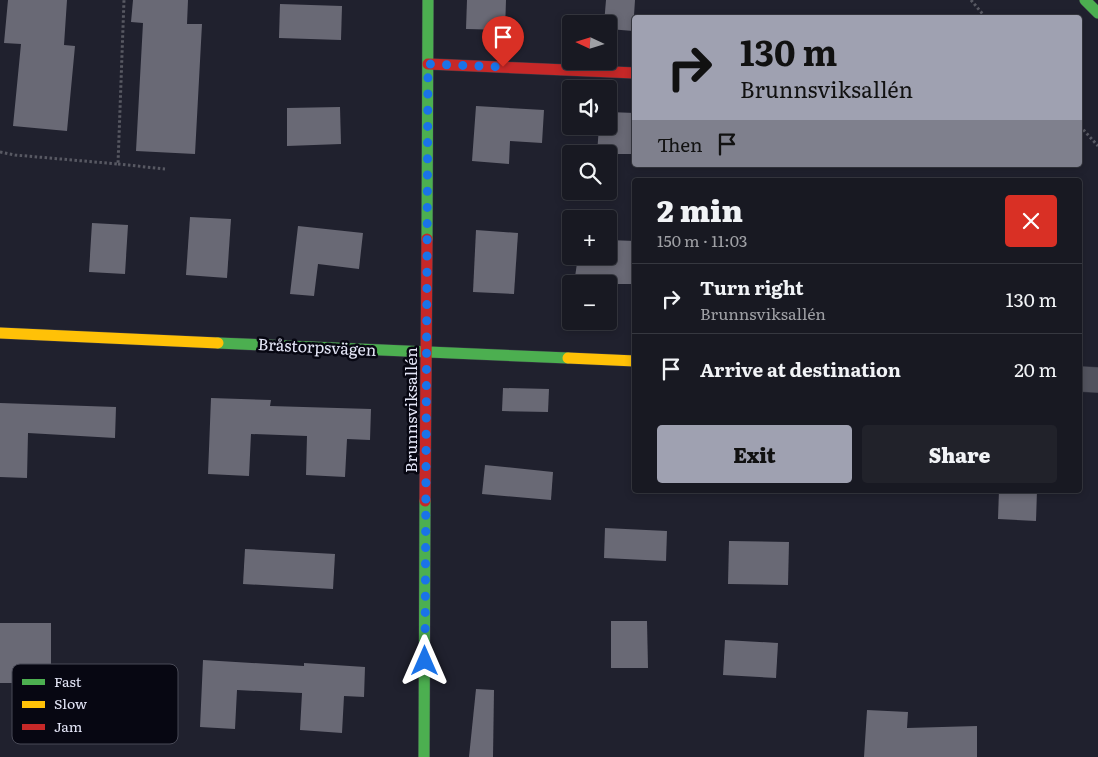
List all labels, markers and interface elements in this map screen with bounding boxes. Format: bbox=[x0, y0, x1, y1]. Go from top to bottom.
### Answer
north arrow bbox=[562, 15, 618, 70]
map controls bbox=[562, 15, 617, 330]
pin bbox=[482, 16, 524, 67]
icon: arrive bbox=[489, 23, 517, 51]
text: 130 m bbox=[740, 25, 837, 77]
icon: right bbox=[657, 35, 722, 100]
text: Brunnsviksallén bbox=[740, 72, 913, 105]
button: sound bbox=[562, 80, 617, 135]
text: Then bbox=[657, 130, 703, 158]
icon: arrive bbox=[713, 130, 741, 158]
button: search bbox=[562, 145, 617, 200]
text: 2 min bbox=[657, 187, 743, 231]
button: close bbox=[1005, 195, 1057, 247]
button: + bbox=[562, 210, 617, 265]
text: 150 m · 11:03 bbox=[657, 228, 747, 252]
text: Turn right bbox=[700, 273, 804, 301]
button: − bbox=[562, 275, 617, 330]
icon: right bbox=[657, 285, 685, 313]
text: 130 m bbox=[1006, 285, 1057, 313]
text: Brunnsviksallén bbox=[700, 301, 826, 325]
street label: Bråstorpsvägen bbox=[257, 331, 377, 361]
street label: Brunnsviksallén bbox=[398, 347, 422, 473]
icon: arrive bbox=[657, 355, 685, 383]
text: Arrive at destination bbox=[700, 355, 901, 383]
text: 20 m bbox=[1014, 355, 1057, 383]
button: Exit bbox=[657, 425, 852, 483]
button: Share bbox=[862, 425, 1057, 483]
position arrow bbox=[398, 634, 450, 686]
legend bbox=[12, 664, 178, 744]
text: Fast bbox=[54, 671, 82, 691]
text: Slow bbox=[54, 693, 87, 713]
text: Jam bbox=[54, 716, 83, 736]

